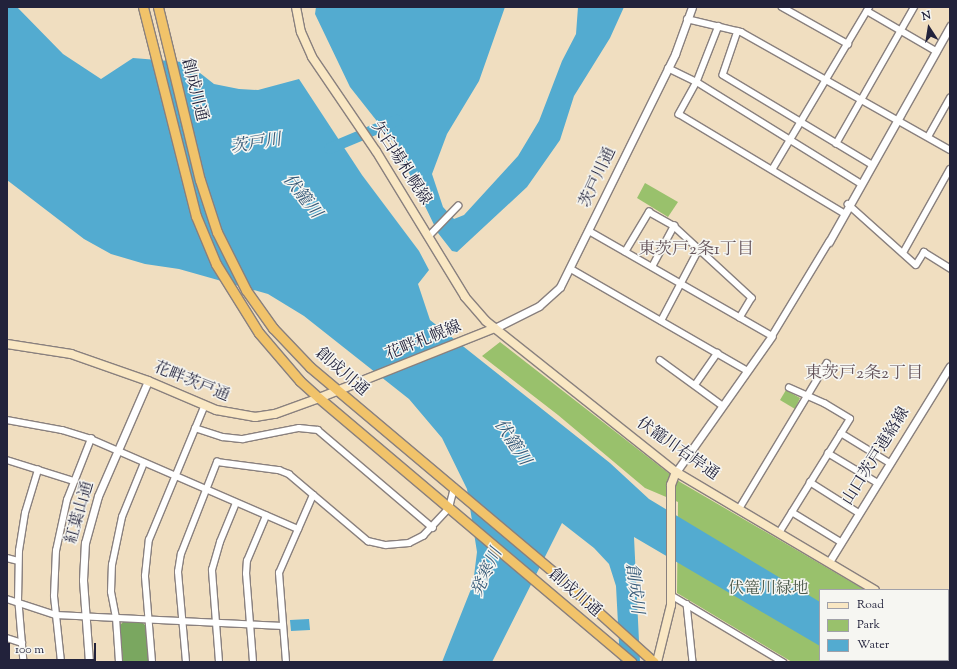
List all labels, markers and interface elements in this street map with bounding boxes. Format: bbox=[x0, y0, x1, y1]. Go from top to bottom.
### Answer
north arrow bbox=[909, 8, 949, 48]
text: N bbox=[921, 8, 932, 25]
street label: 創成川通 bbox=[176, 57, 210, 123]
street label: 矢臼場札幌線 bbox=[366, 119, 434, 209]
water label: 茨戸川 bbox=[229, 131, 283, 159]
street label: 茨戸川通 bbox=[577, 145, 621, 211]
water label: 伏籠川 bbox=[277, 171, 325, 223]
district label: 東茨戸2条1丁目 bbox=[638, 241, 754, 261]
street label: 花畔札幌線 bbox=[383, 318, 465, 366]
street label: 創成川通 bbox=[311, 345, 371, 401]
street label: 花畔茨戸通 bbox=[150, 359, 232, 407]
district label: 東茨戸2条2丁目 bbox=[805, 365, 923, 385]
street label: 山口茨戸連絡線 bbox=[839, 404, 915, 510]
street label: 伏籠川右岸通 bbox=[632, 415, 722, 485]
water label: 伏籠川 bbox=[489, 416, 533, 470]
street label: 紅葉山通 bbox=[63, 480, 99, 546]
water label: 発寒川 bbox=[468, 546, 508, 600]
water label: 創成川 bbox=[620, 562, 646, 616]
street label: 創成川通 bbox=[544, 566, 604, 622]
park label: 伏篭川緑地 bbox=[728, 580, 808, 600]
legend bbox=[819, 589, 949, 661]
text: Road bbox=[857, 596, 884, 614]
text: Park bbox=[857, 616, 880, 634]
scale bar bbox=[10, 635, 98, 661]
text: Water bbox=[857, 636, 889, 654]
text: 100 m bbox=[15, 641, 44, 659]

